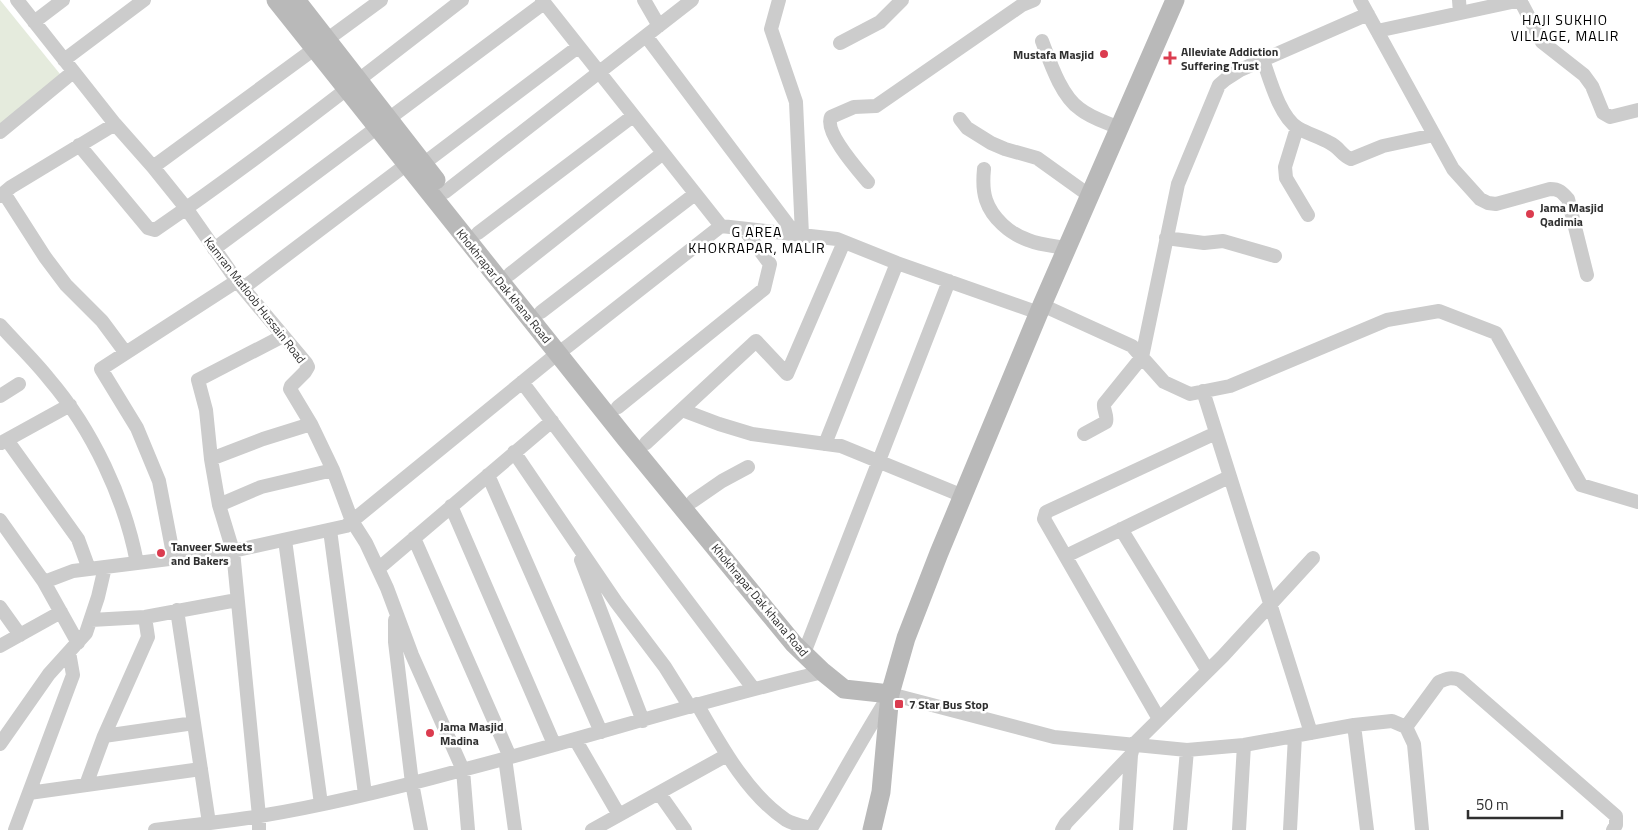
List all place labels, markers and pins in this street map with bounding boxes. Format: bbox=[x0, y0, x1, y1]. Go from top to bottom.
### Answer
place label: Alleviate Addiction Suffering Trust bbox=[1181, 42, 1278, 75]
place label: Mustafa Masjid bbox=[1013, 45, 1094, 64]
marker: Mustafa Masjid bbox=[1098, 48, 1110, 60]
marker: Alleviate Addiction Suffering Trust bbox=[1163, 51, 1177, 65]
place label: Jama Masjid Qadimia bbox=[1540, 198, 1603, 231]
marker: Jama Masjid Qadimia bbox=[1524, 208, 1536, 220]
place label: Tanveer Sweets and Bakers bbox=[171, 537, 253, 570]
marker: Tanveer Sweets and Bakers bbox=[155, 547, 167, 559]
place label: 7 Star Bus Stop bbox=[909, 695, 989, 714]
marker: 7 Star Bus Stop bbox=[893, 698, 905, 710]
place label: Jama Masjid Madina bbox=[440, 717, 503, 750]
marker: Jama Masjid Madina bbox=[424, 727, 436, 739]

